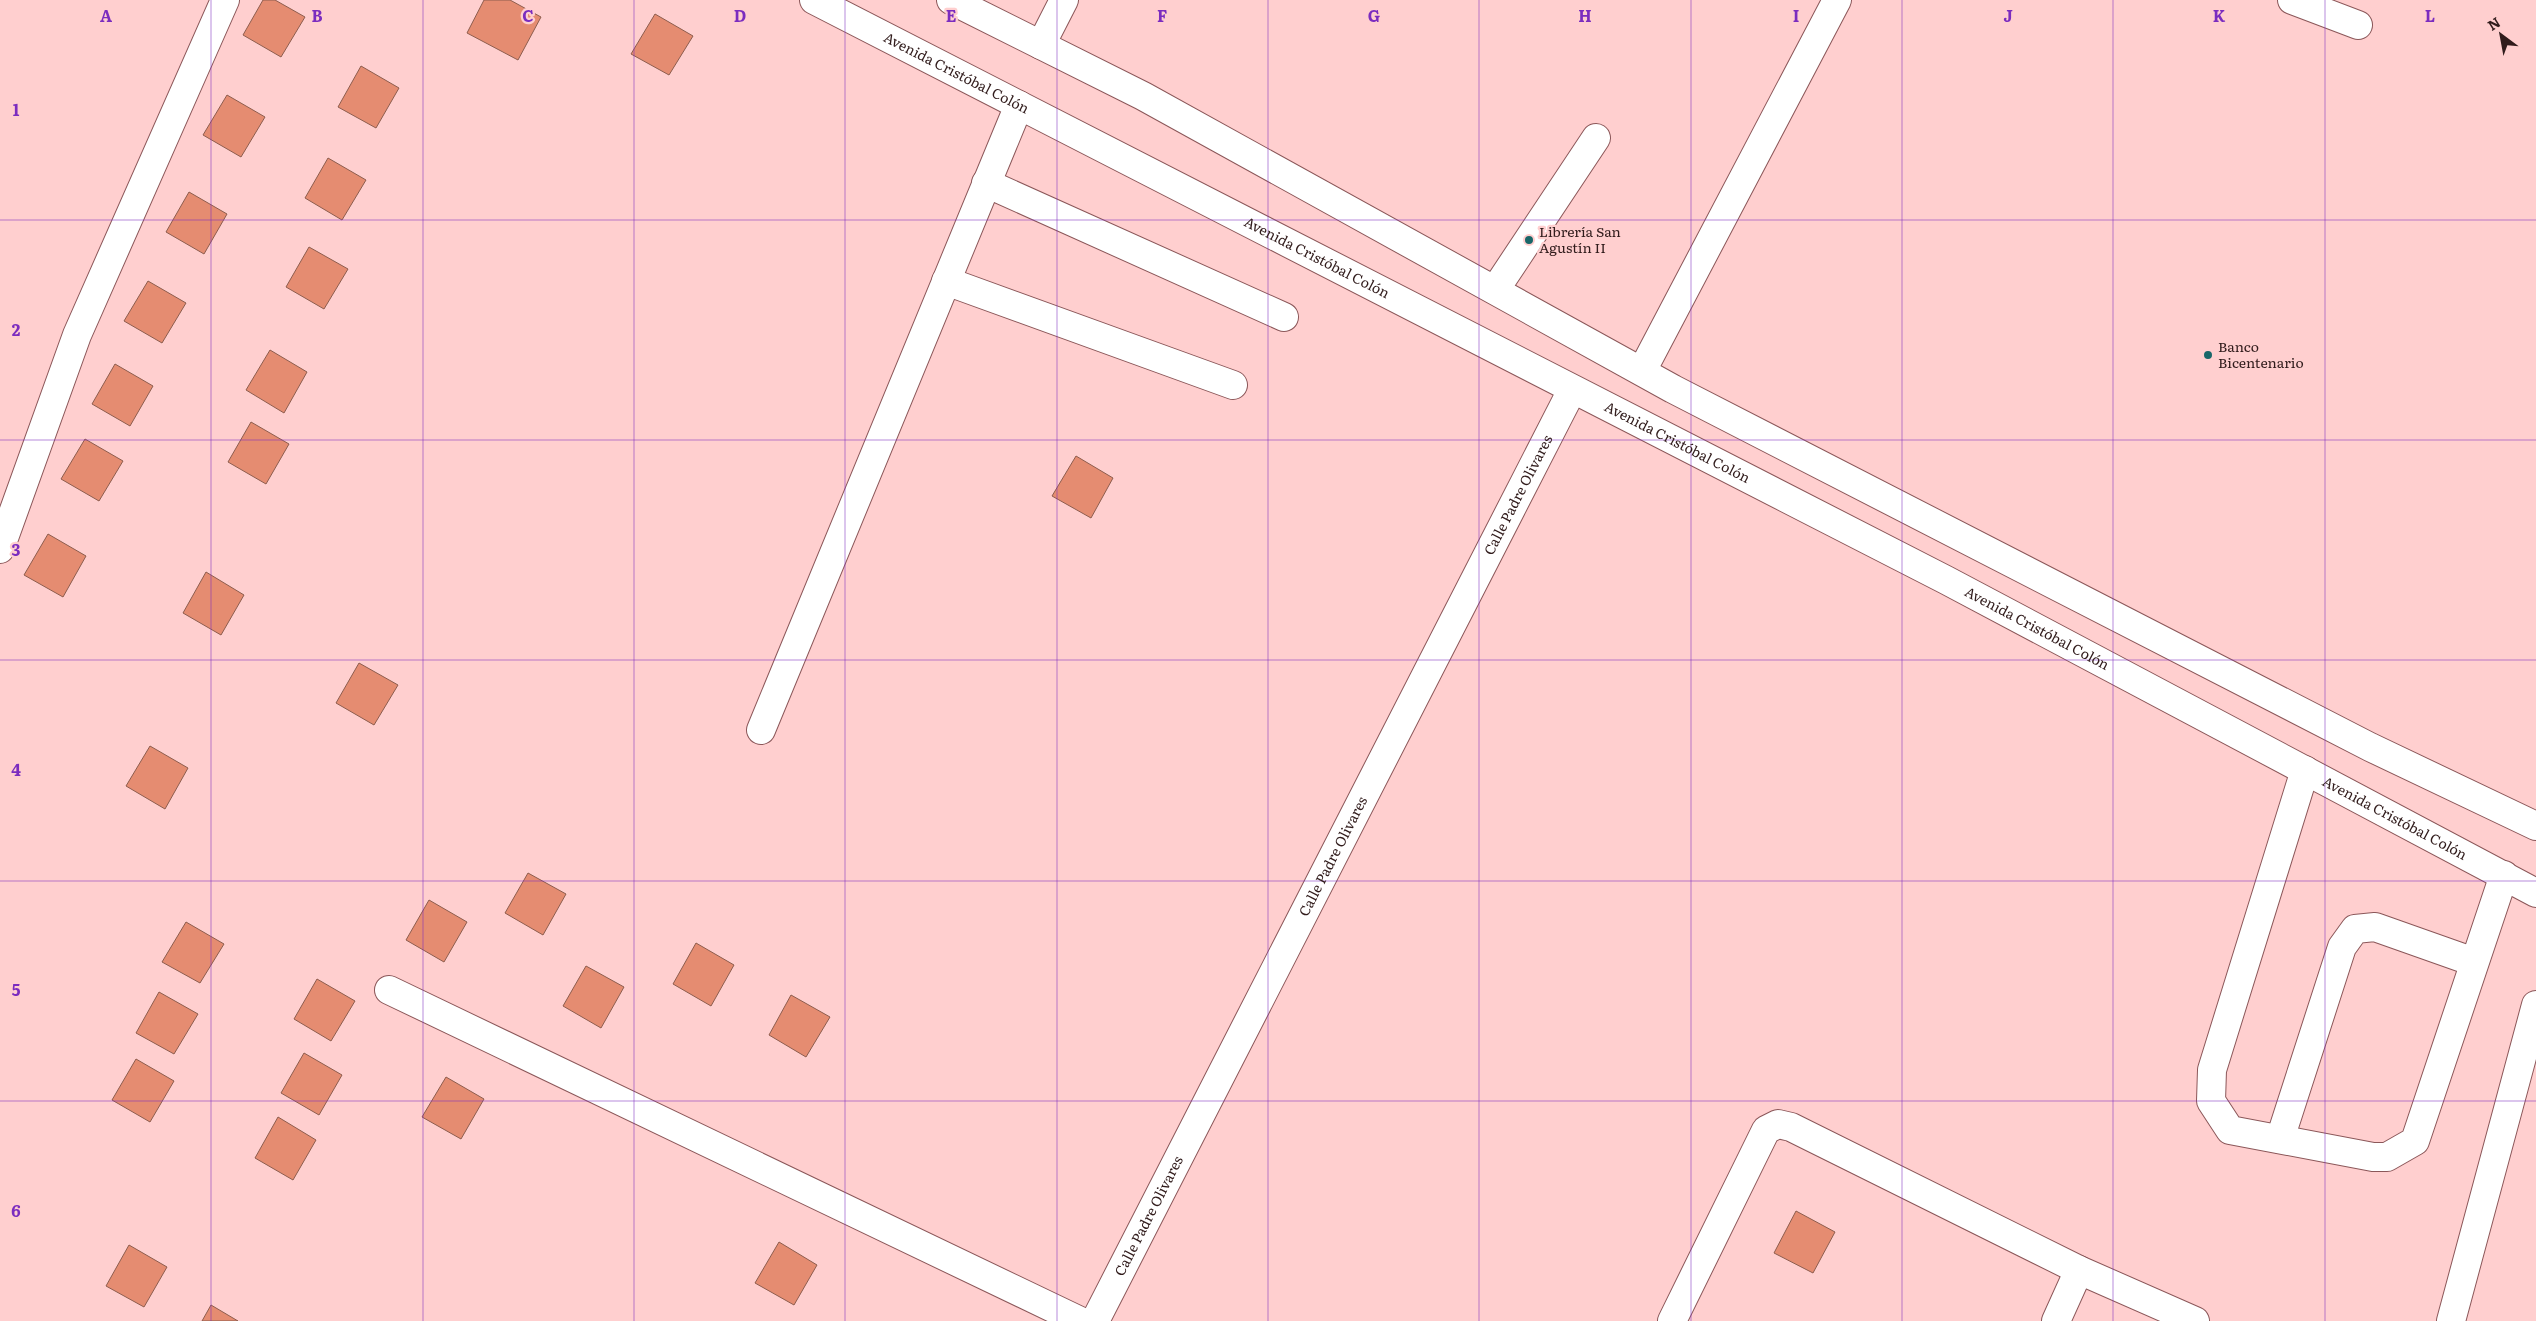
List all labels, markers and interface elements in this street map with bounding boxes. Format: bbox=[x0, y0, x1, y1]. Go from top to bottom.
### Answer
text: A bbox=[100, 3, 112, 27]
text: B bbox=[311, 3, 323, 27]
text: C bbox=[522, 3, 534, 27]
text: D bbox=[734, 3, 746, 27]
text: E bbox=[946, 3, 957, 27]
text: F bbox=[1157, 3, 1167, 27]
text: G bbox=[1368, 3, 1380, 27]
text: H bbox=[1578, 3, 1592, 27]
text: I bbox=[1793, 3, 1799, 27]
text: J bbox=[2003, 3, 2013, 27]
text: K bbox=[2213, 3, 2226, 27]
text: L bbox=[2425, 3, 2435, 27]
north arrow bbox=[2476, 10, 2526, 60]
text: N bbox=[2483, 11, 2504, 35]
street label: Avenida Cristóbal Colón bbox=[881, 26, 1033, 118]
text: 1 bbox=[13, 97, 20, 121]
street label: Avenida Cristóbal Colón bbox=[1241, 211, 1393, 302]
place label: Librería San Agustín II bbox=[1539, 221, 1621, 257]
marker: Librería San Agustín II bbox=[1523, 234, 1535, 246]
text: 2 bbox=[12, 317, 21, 341]
place label: Banco Bicentenario bbox=[2218, 336, 2304, 372]
marker: Banco Bicentenario bbox=[2202, 349, 2214, 361]
street label: Avenida Cristóbal Colón bbox=[1602, 396, 1754, 487]
street label: Calle Padre Olivares bbox=[1478, 431, 1556, 558]
text: 3 bbox=[12, 537, 21, 561]
street label: Avenida Cristóbal Colón bbox=[1962, 581, 2113, 674]
text: 4 bbox=[11, 757, 21, 781]
street label: Avenida Cristóbal Colón bbox=[2319, 771, 2471, 864]
street label: Calle Padre Olivares bbox=[1293, 793, 1371, 919]
text: 5 bbox=[12, 977, 21, 1001]
street label: Calle Padre Olivares bbox=[1109, 1152, 1187, 1279]
text: 6 bbox=[11, 1198, 21, 1222]

